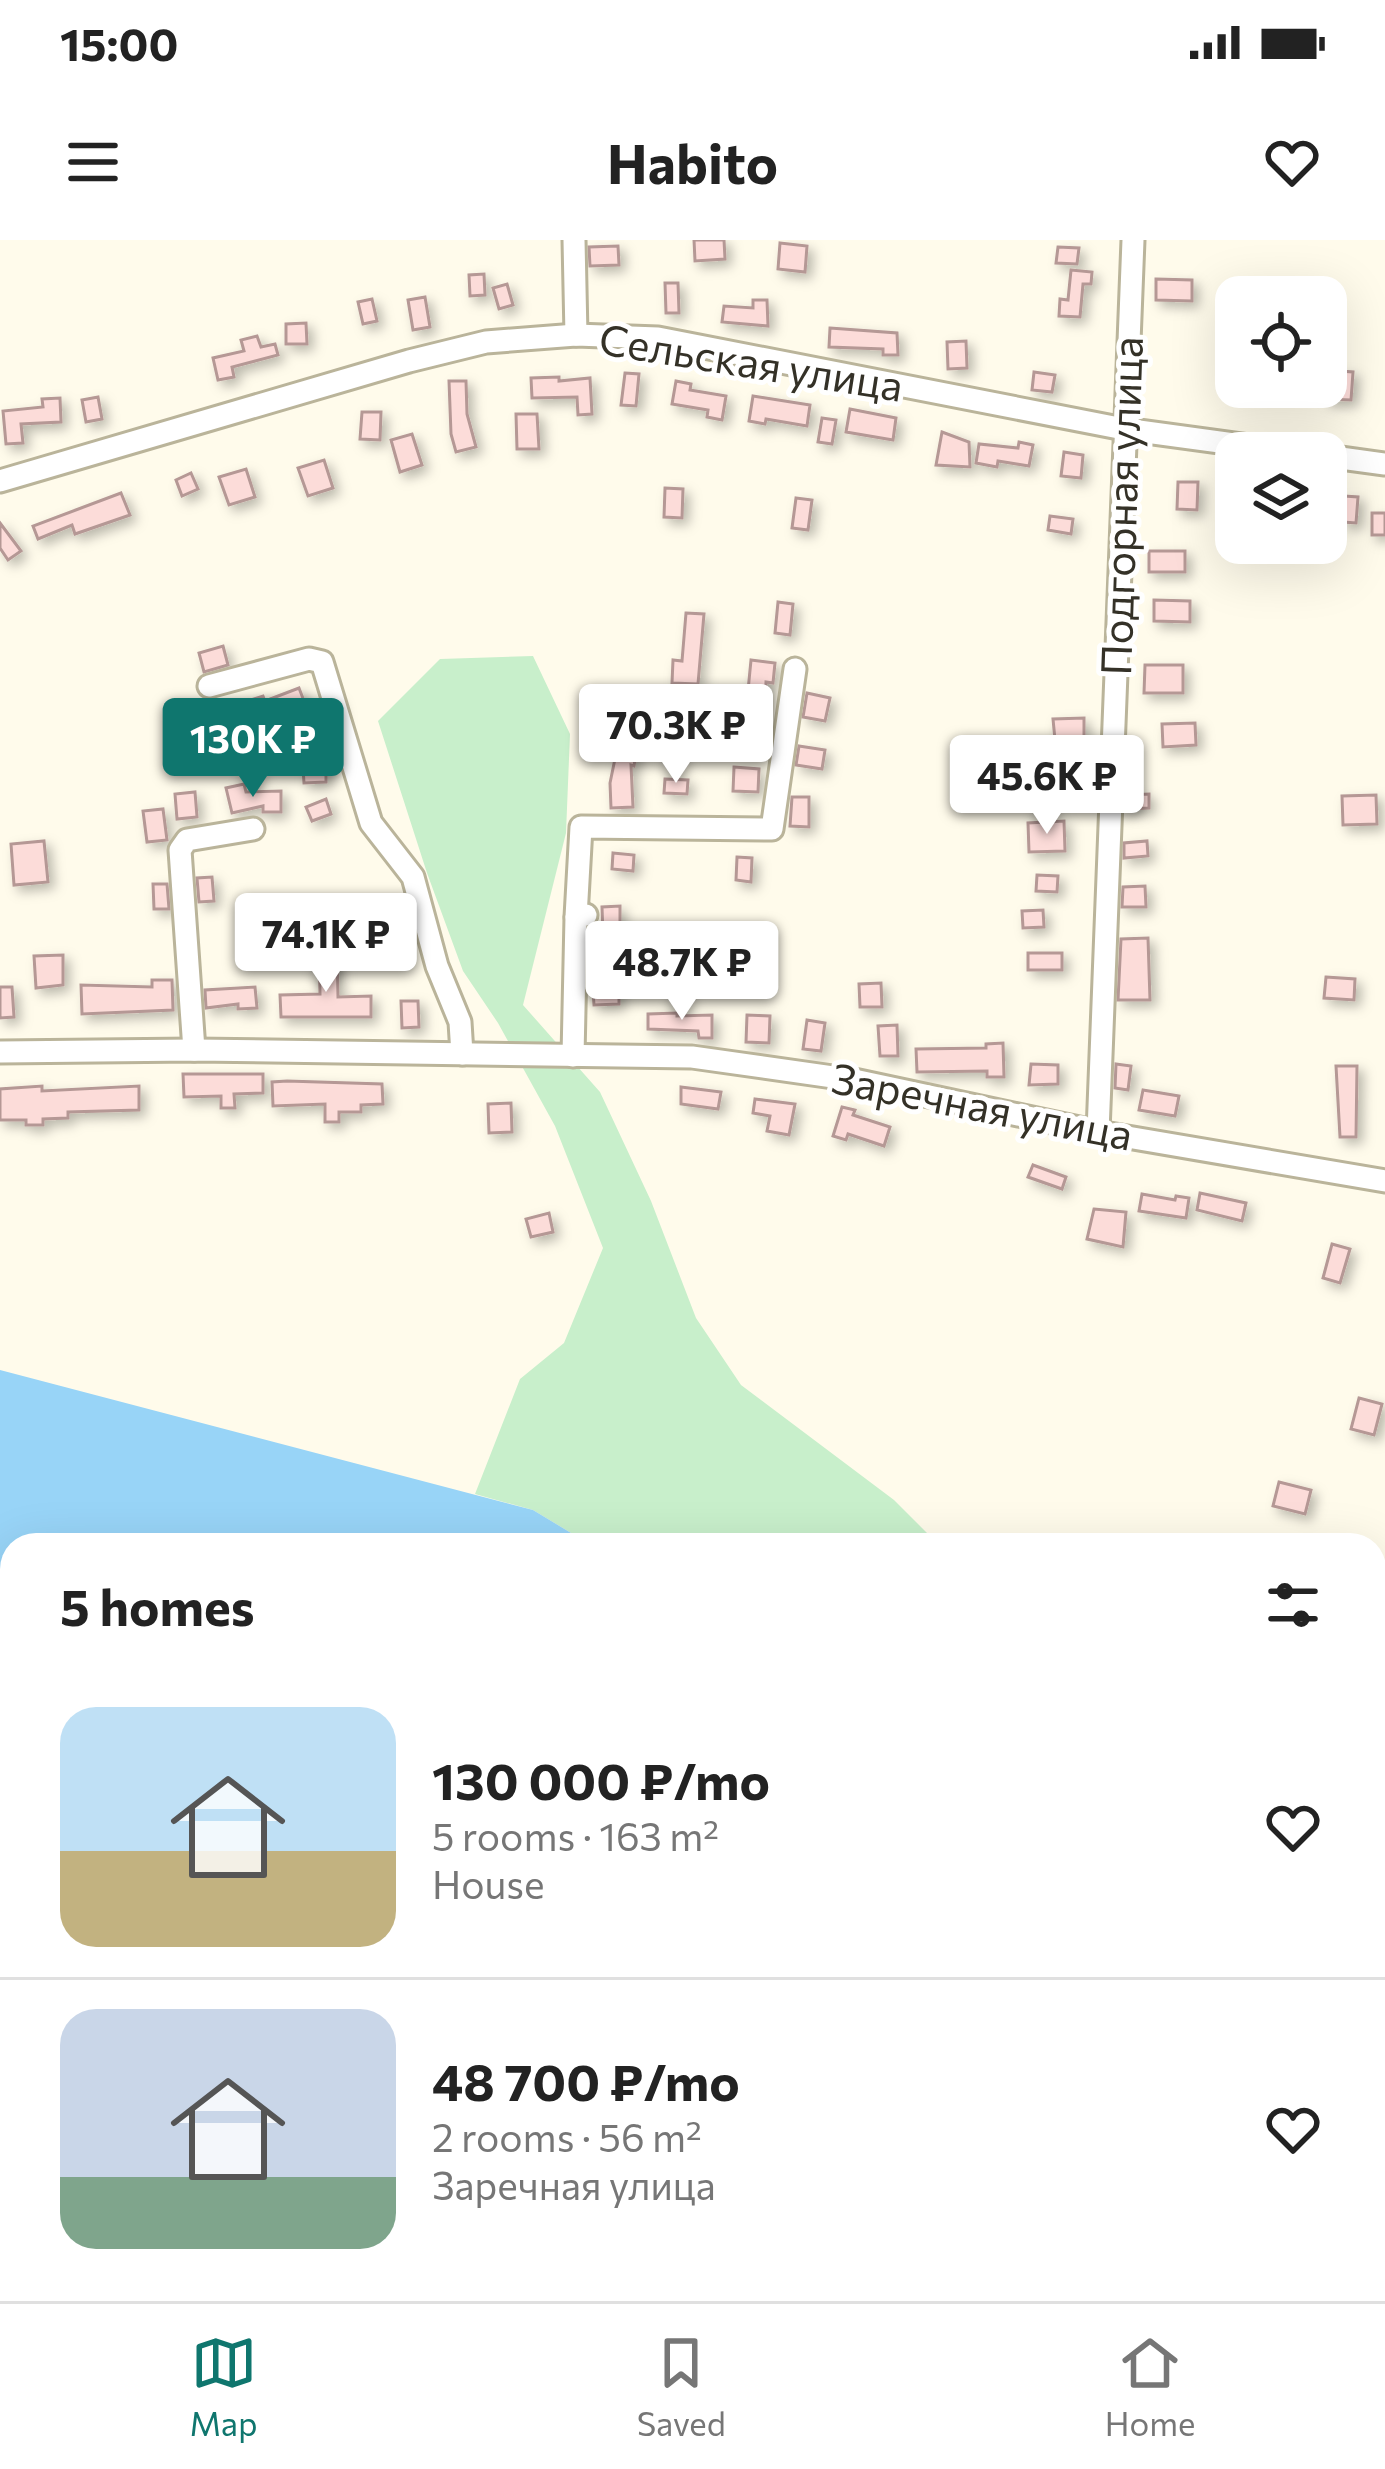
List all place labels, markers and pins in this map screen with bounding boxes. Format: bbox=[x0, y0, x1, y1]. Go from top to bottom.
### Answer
pin: 70.3K ₽ bbox=[565, 684, 787, 786]
pin: 130K ₽ bbox=[155, 698, 351, 800]
pin: 45.6K ₽ bbox=[936, 735, 1158, 837]
pin: 74.1K ₽ bbox=[215, 893, 437, 995]
pin: 48.7K ₽ bbox=[571, 921, 793, 1023]

